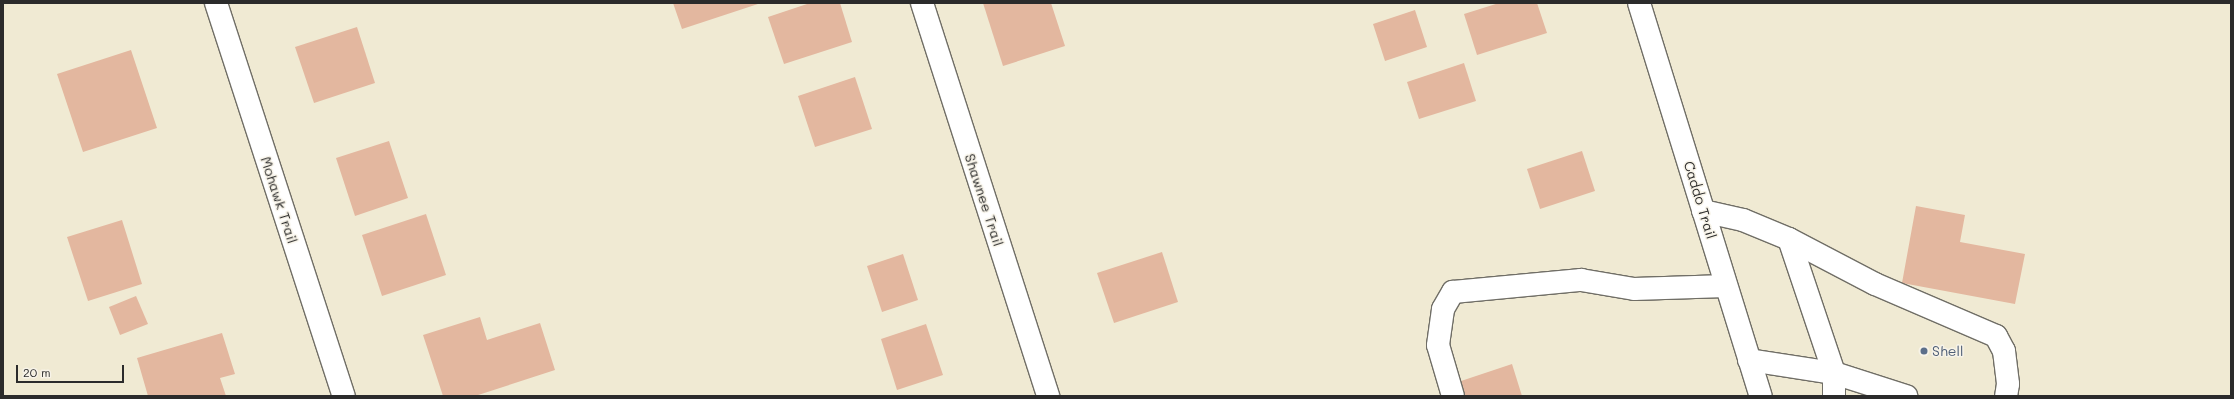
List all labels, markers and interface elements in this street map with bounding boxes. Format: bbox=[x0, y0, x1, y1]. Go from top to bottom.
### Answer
street label: Shawnee Trail bbox=[961, 152, 1007, 248]
street label: Mohawk Trail bbox=[257, 155, 301, 245]
street label: Caddo Trail bbox=[1680, 159, 1720, 241]
place label: Shell bbox=[1932, 343, 1963, 359]
marker: Shell bbox=[1919, 346, 1929, 356]
scale bar bbox=[18, 357, 126, 383]
text: 20 m bbox=[23, 364, 51, 380]

